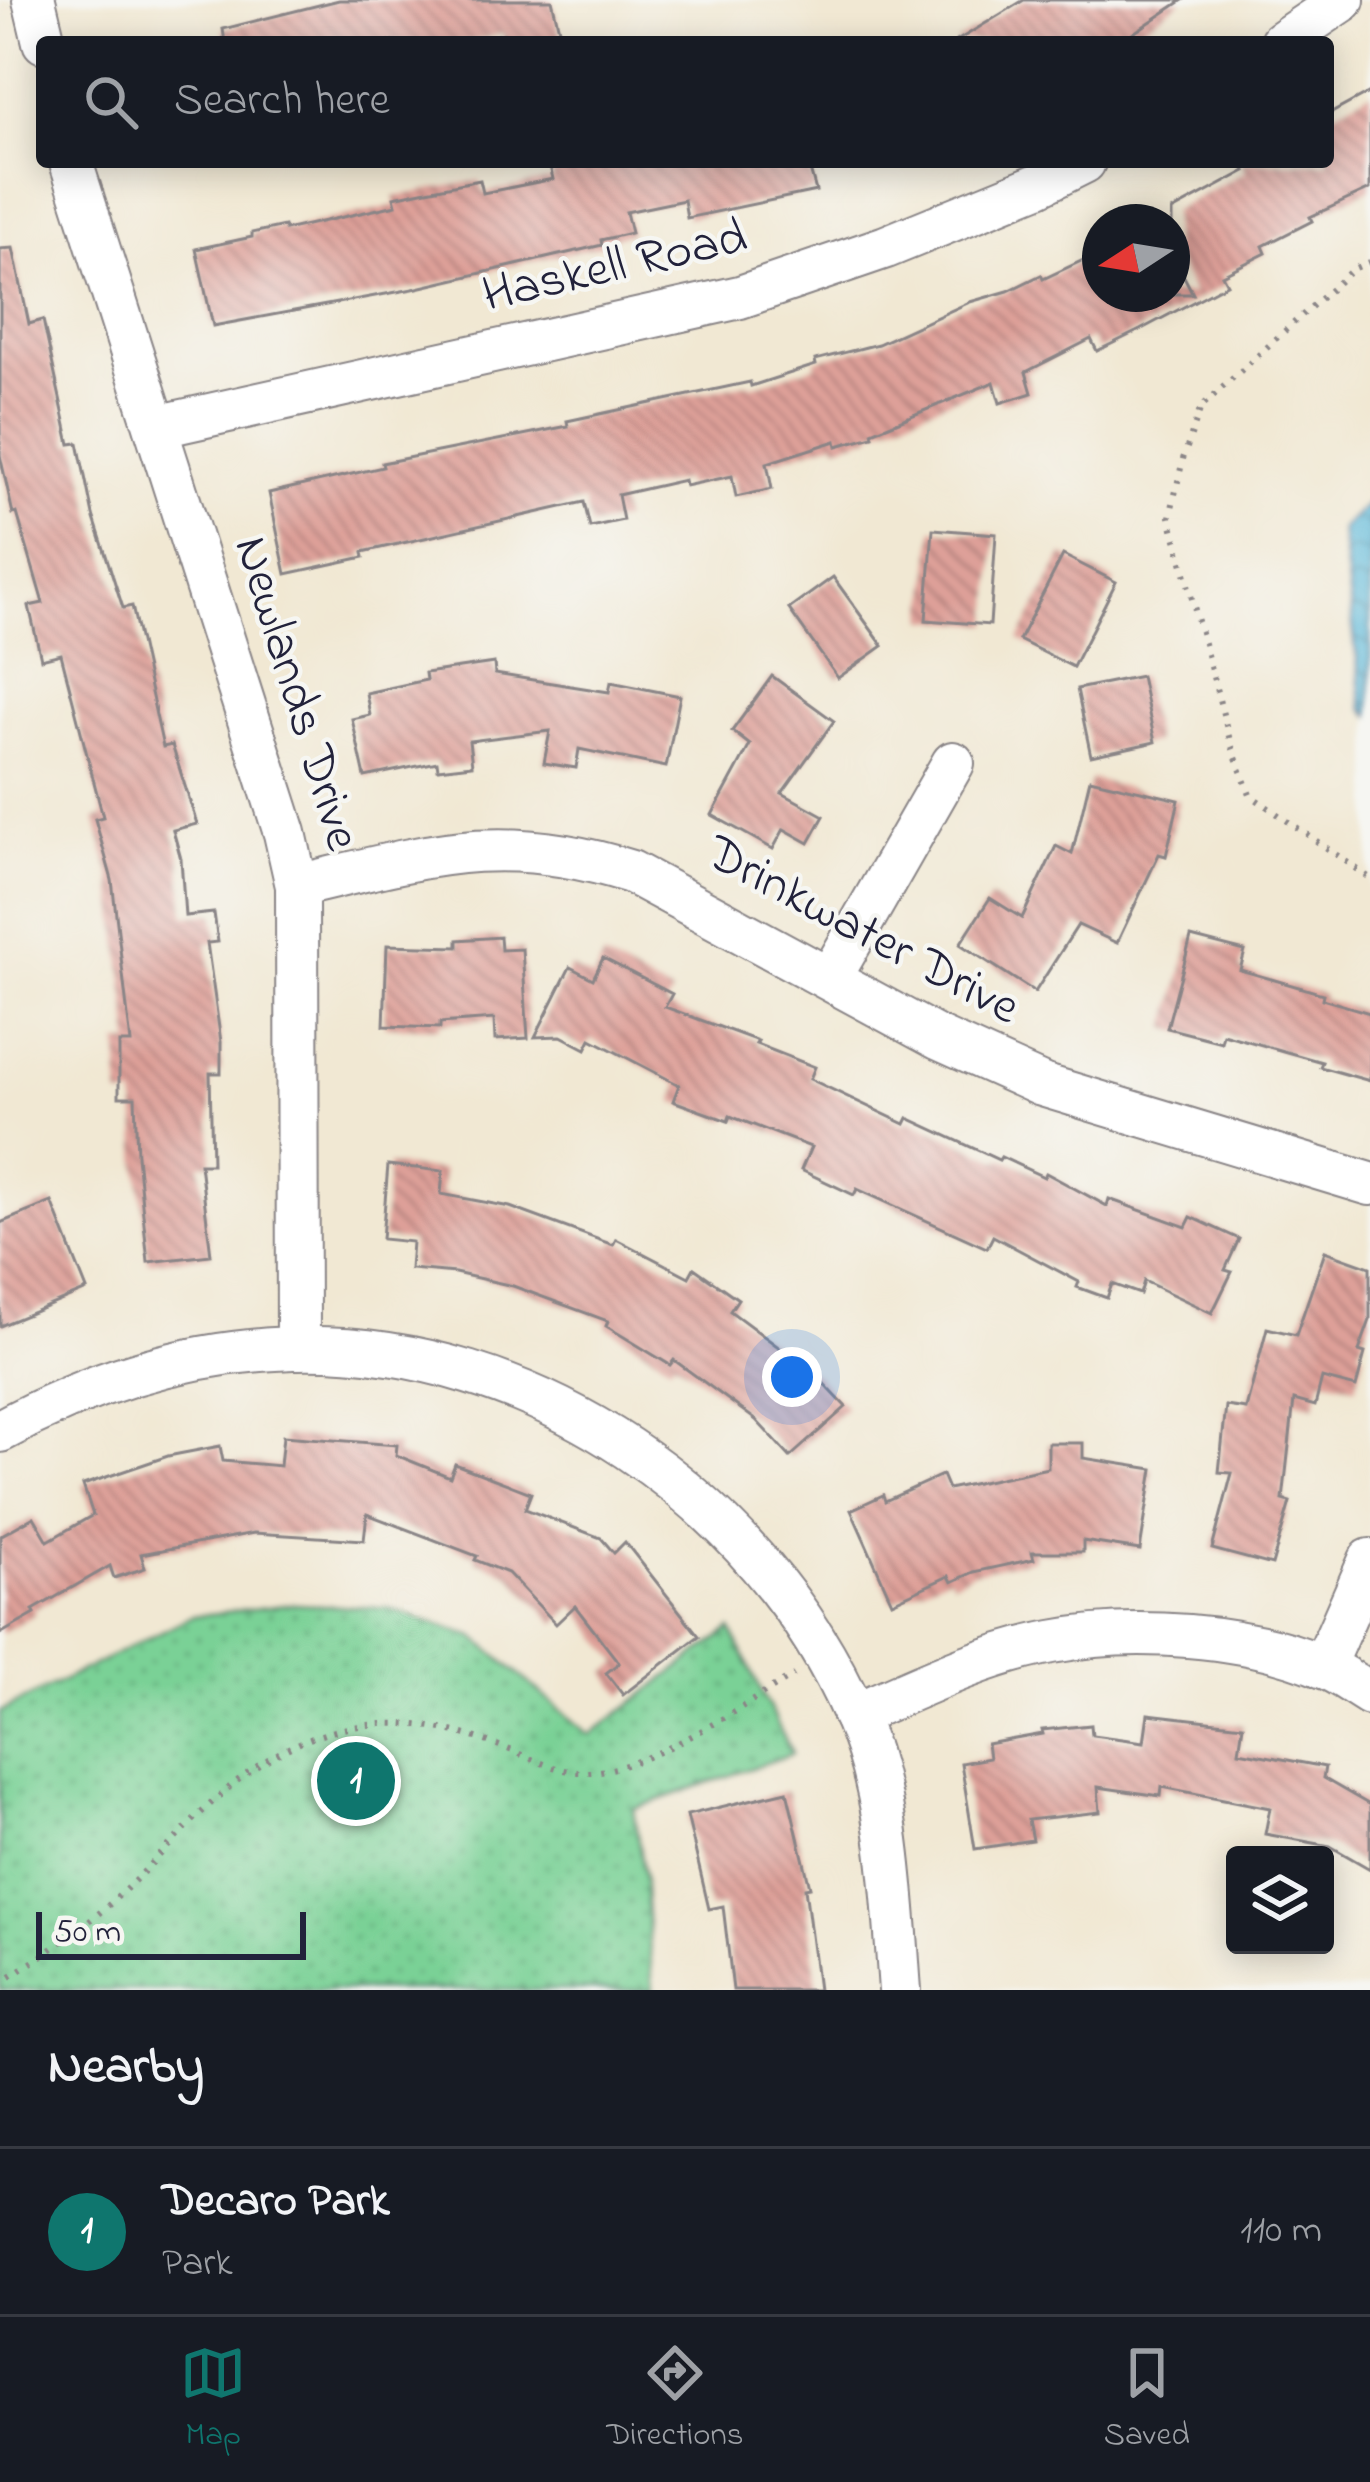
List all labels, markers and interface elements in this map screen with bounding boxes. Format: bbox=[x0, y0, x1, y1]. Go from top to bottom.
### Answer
search box bbox=[36, 36, 1334, 168]
icon: search bbox=[78, 69, 144, 135]
text: Search here bbox=[174, 69, 390, 135]
street label: Haskell Road bbox=[475, 201, 755, 335]
north arrow bbox=[1082, 204, 1190, 312]
street label: Newlands Drive bbox=[212, 528, 378, 860]
street label: Drinkwater Drive bbox=[690, 817, 1032, 1046]
your location bbox=[762, 1347, 822, 1407]
pin: 1 bbox=[317, 1736, 395, 1826]
map controls bbox=[1226, 1846, 1334, 1954]
button: layers bbox=[1226, 1846, 1334, 1954]
scale bar bbox=[36, 1906, 306, 1959]
text: 50 m bbox=[54, 1909, 121, 1957]
text: Nearby bbox=[48, 2031, 204, 2106]
text: Decaro Park bbox=[162, 2170, 389, 2236]
text: 1 bbox=[81, 2203, 93, 2260]
text: 110 m bbox=[1240, 2203, 1322, 2260]
text: Park bbox=[162, 2236, 232, 2293]
tab: Map bbox=[180, 2340, 246, 2460]
tab: Directions bbox=[606, 2340, 743, 2460]
tab: Saved bbox=[1104, 2340, 1190, 2460]

